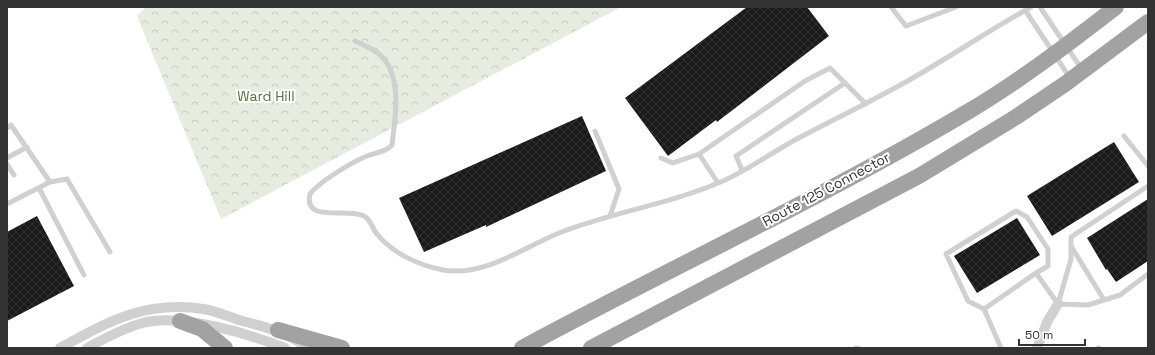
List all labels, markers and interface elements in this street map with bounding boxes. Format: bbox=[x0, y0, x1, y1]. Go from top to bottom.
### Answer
park label: Ward Hill bbox=[237, 87, 295, 105]
street label: Route 125 Connector bbox=[759, 148, 893, 230]
scale bar bbox=[1019, 321, 1085, 347]
text: 50 m bbox=[1025, 327, 1053, 343]

